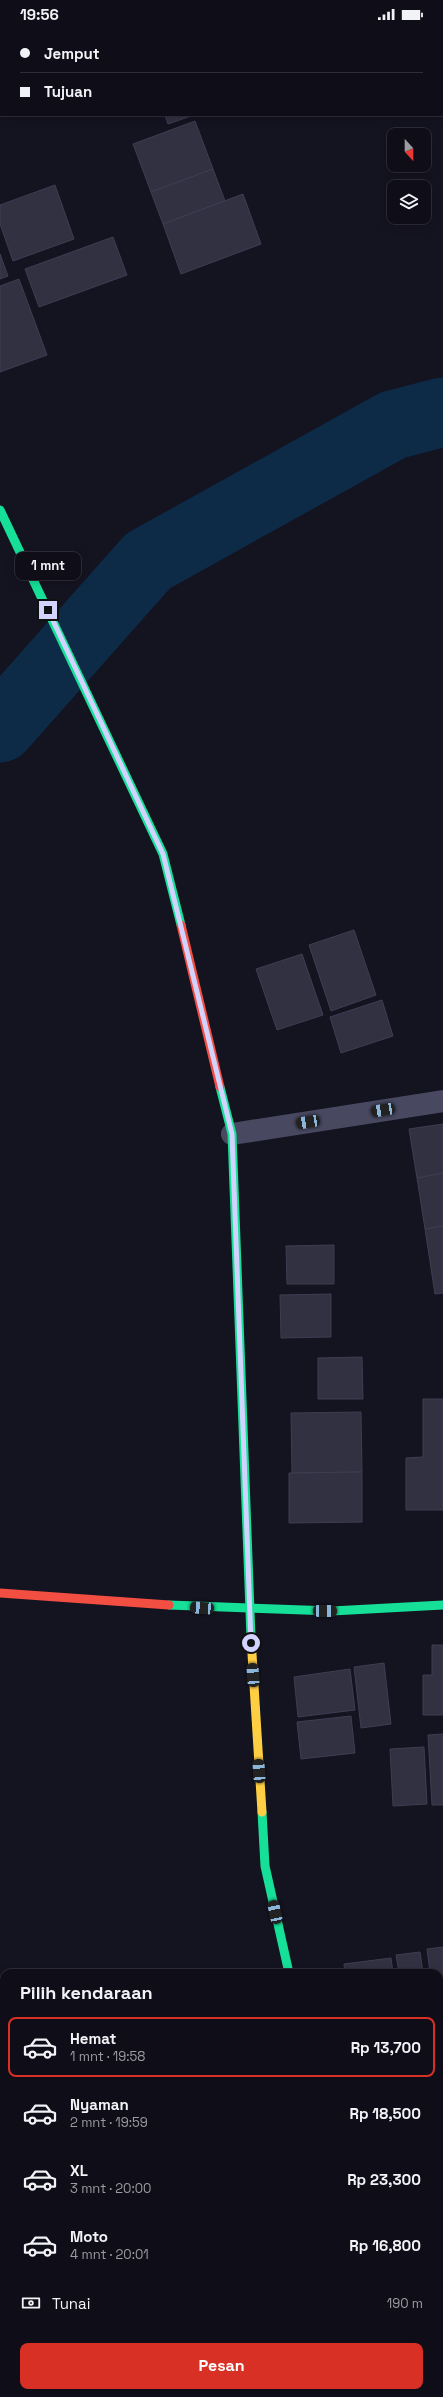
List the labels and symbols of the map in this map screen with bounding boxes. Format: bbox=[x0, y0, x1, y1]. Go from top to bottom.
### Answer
north arrow bbox=[387, 128, 431, 172]
callout: 1 mnt bbox=[15, 552, 81, 580]
route end bbox=[39, 601, 57, 619]
car bbox=[370, 1102, 396, 1118]
car bbox=[295, 1114, 321, 1130]
car bbox=[190, 1601, 214, 1615]
car bbox=[313, 1605, 337, 1617]
route start bbox=[242, 1634, 260, 1652]
car bbox=[246, 1663, 260, 1687]
car bbox=[252, 1759, 266, 1783]
car bbox=[267, 1899, 283, 1925]

